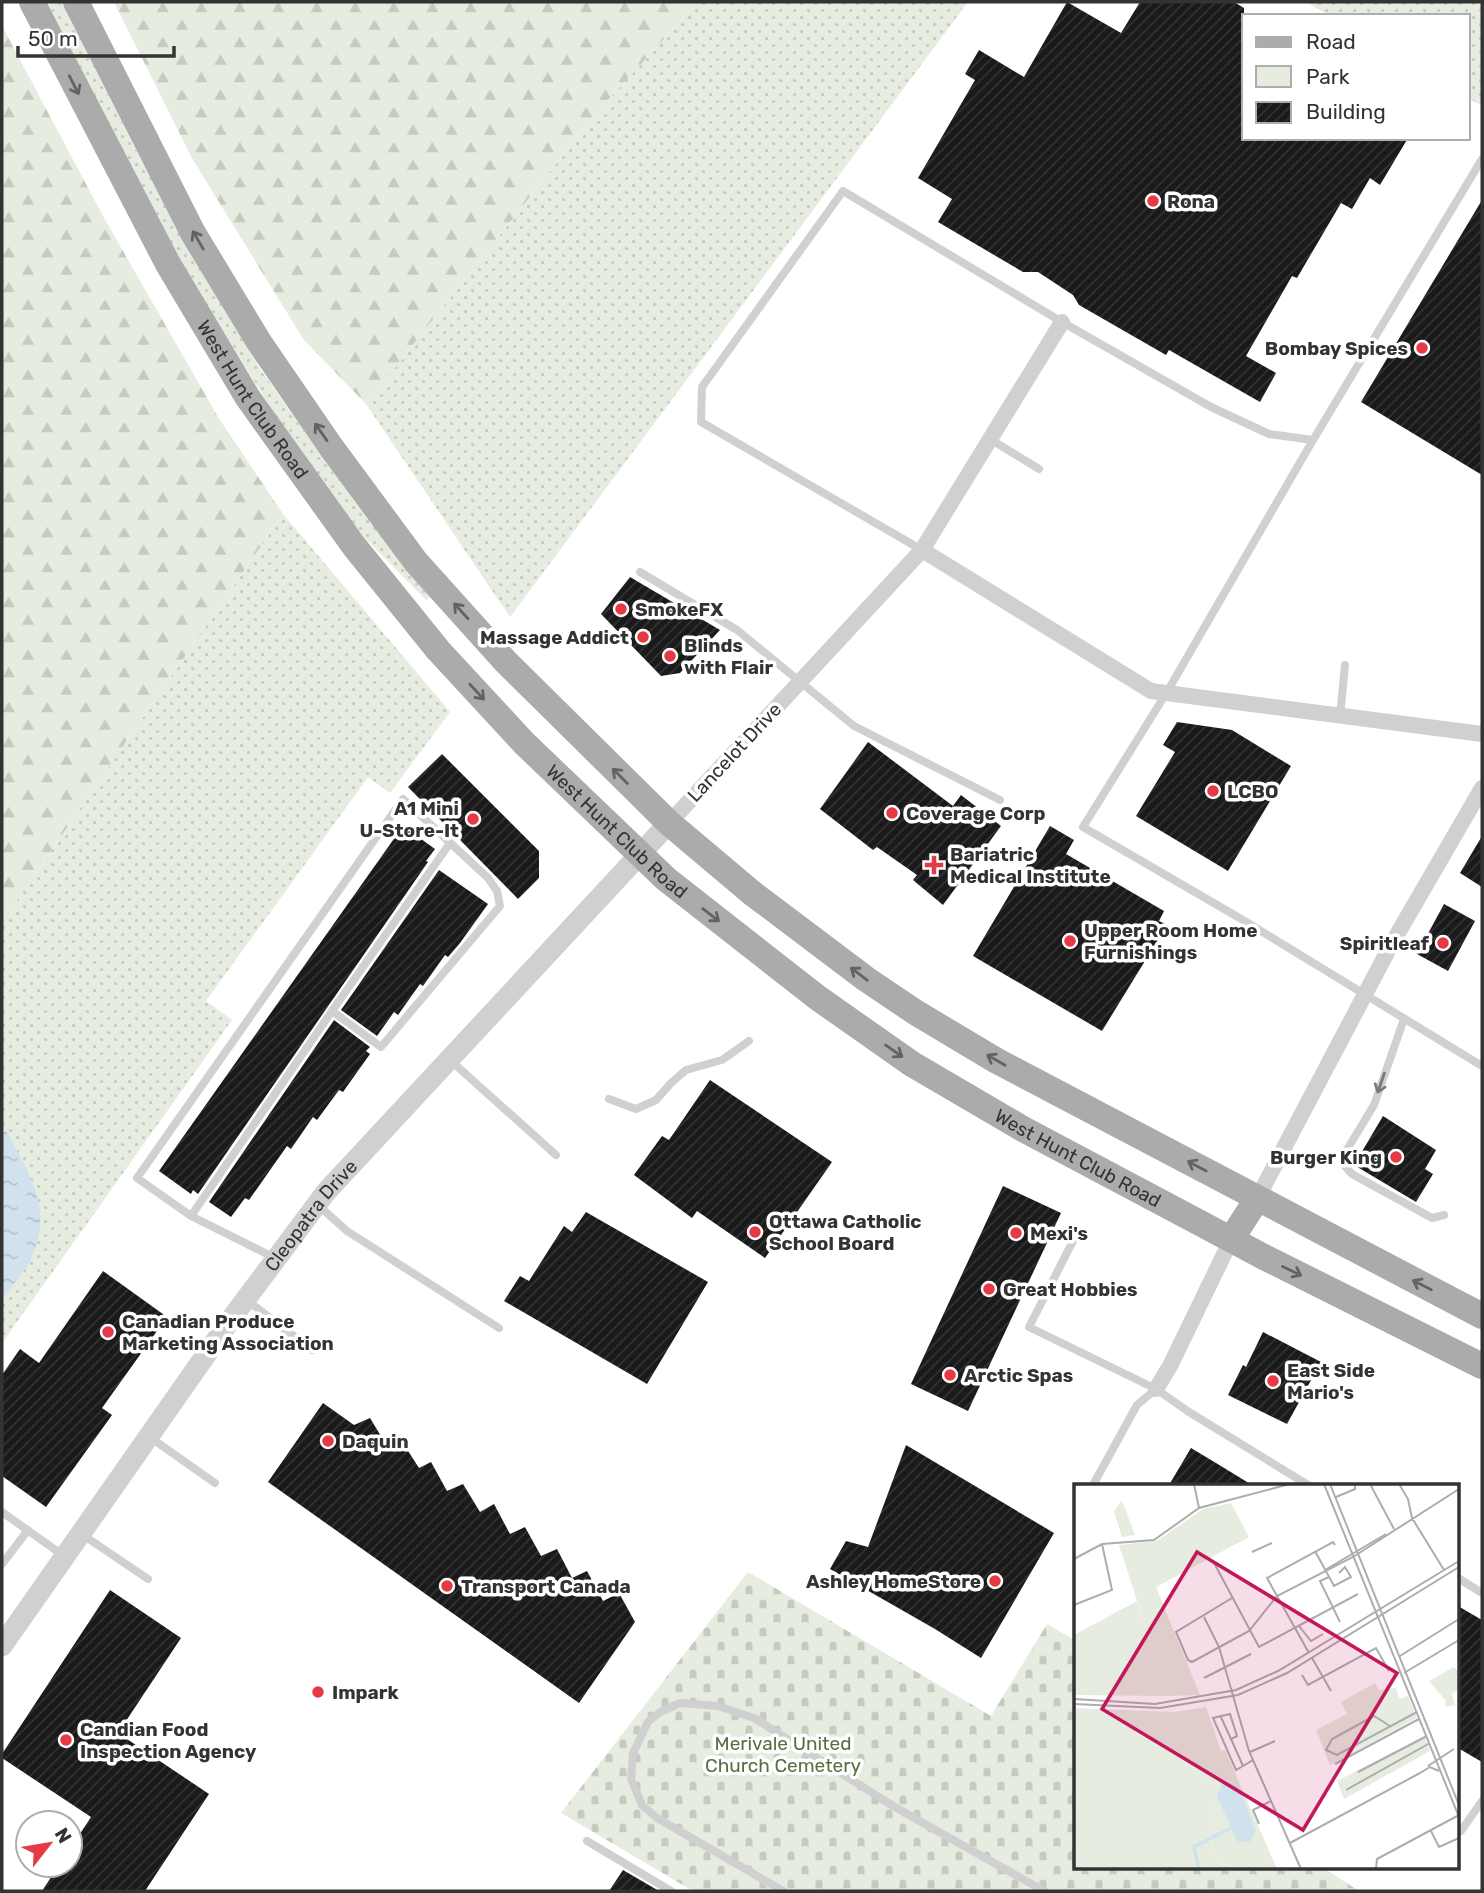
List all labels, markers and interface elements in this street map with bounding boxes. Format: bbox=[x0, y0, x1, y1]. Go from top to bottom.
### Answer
scale bar bbox=[18, 14, 173, 58]
legend bbox=[1242, 14, 1470, 140]
text: 50 m bbox=[28, 26, 78, 51]
text: Road bbox=[1306, 29, 1356, 54]
text: Park bbox=[1306, 64, 1350, 89]
one-way arrow bbox=[68, 74, 82, 94]
text: Building bbox=[1306, 99, 1386, 124]
place label: Rona bbox=[1167, 190, 1215, 213]
marker: Rona bbox=[1145, 193, 1161, 209]
one-way arrow bbox=[191, 231, 205, 251]
street label: West Hunt Club Road bbox=[192, 316, 313, 483]
place label: Bombay Spices bbox=[1265, 337, 1408, 360]
marker: Bombay Spices bbox=[1414, 340, 1430, 356]
one-way arrow bbox=[314, 423, 328, 442]
place label: SmokeFX bbox=[635, 598, 723, 621]
marker: SmokeFX bbox=[613, 601, 629, 617]
one-way arrow bbox=[452, 603, 469, 620]
place label: Massage Addict bbox=[480, 626, 629, 649]
marker: Massage Addict bbox=[635, 629, 651, 645]
place label: Blinds with Flair bbox=[684, 634, 773, 679]
marker: Blinds with Flair bbox=[662, 648, 678, 664]
one-way arrow bbox=[469, 683, 485, 701]
street label: Lancelot Drive bbox=[683, 698, 786, 807]
street label: West Hunt Club Road bbox=[541, 760, 692, 904]
one-way arrow bbox=[612, 767, 629, 784]
place label: LCBO bbox=[1227, 780, 1278, 803]
marker: LCBO bbox=[1205, 783, 1221, 799]
place label: A1 Mini U-Store-It bbox=[359, 797, 459, 842]
place label: Coverage Corp bbox=[906, 802, 1045, 825]
marker: Coverage Corp bbox=[884, 805, 900, 821]
marker: A1 Mini U-Store-It bbox=[465, 811, 481, 827]
place label: Bariatric Medical Institute bbox=[950, 843, 1111, 888]
marker: Bariatric Medical Institute bbox=[924, 855, 944, 875]
one-way arrow bbox=[701, 907, 720, 922]
place label: Upper Room Home Furnishings bbox=[1084, 919, 1257, 964]
place label: Spiritleaf bbox=[1340, 932, 1430, 955]
marker: Upper Room Home Furnishings bbox=[1062, 933, 1078, 949]
marker: Spiritleaf bbox=[1435, 935, 1451, 951]
one-way arrow bbox=[850, 966, 869, 981]
one-way arrow bbox=[884, 1044, 903, 1058]
one-way arrow bbox=[986, 1053, 1006, 1067]
one-way arrow bbox=[1374, 1072, 1386, 1094]
street label: West Hunt Club Road bbox=[991, 1104, 1165, 1212]
place label: Burger King bbox=[1270, 1146, 1382, 1169]
marker: Burger King bbox=[1388, 1149, 1404, 1165]
street label: Cleopatra Drive bbox=[260, 1155, 362, 1276]
one-way arrow bbox=[1187, 1159, 1207, 1173]
place label: Ottawa Catholic School Board bbox=[769, 1210, 922, 1255]
place label: Mexi's bbox=[1030, 1222, 1088, 1245]
marker: Ottawa Catholic School Board bbox=[747, 1224, 763, 1240]
marker: Mexi's bbox=[1008, 1225, 1024, 1241]
one-way arrow bbox=[1281, 1264, 1302, 1278]
one-way arrow bbox=[1412, 1277, 1433, 1291]
place label: Great Hobbies bbox=[1003, 1278, 1138, 1301]
marker: Great Hobbies bbox=[981, 1281, 997, 1297]
place label: Canadian Produce Marketing Association bbox=[122, 1310, 334, 1355]
marker: Canadian Produce Marketing Association bbox=[100, 1324, 116, 1340]
place label: East Side Mario's bbox=[1287, 1359, 1375, 1404]
place label: Arctic Spas bbox=[964, 1364, 1073, 1387]
marker: Arctic Spas bbox=[942, 1367, 958, 1383]
marker: East Side Mario's bbox=[1265, 1373, 1281, 1389]
place label: Daquin bbox=[342, 1430, 409, 1453]
marker: Daquin bbox=[320, 1433, 336, 1449]
inset map bbox=[1074, 1484, 1460, 1868]
place label: Ashley HomeStore bbox=[806, 1570, 981, 1593]
marker: Ashley HomeStore bbox=[987, 1573, 1003, 1589]
place label: Transport Canada bbox=[461, 1575, 631, 1598]
marker: Transport Canada bbox=[439, 1578, 455, 1594]
place label: Impark bbox=[332, 1681, 399, 1704]
marker: Impark bbox=[310, 1684, 326, 1700]
place label: Candian Food Inspection Agency bbox=[80, 1718, 257, 1763]
marker: Candian Food Inspection Agency bbox=[58, 1732, 74, 1748]
park label: Merivale United Church Cemetery bbox=[705, 1732, 861, 1777]
north arrow bbox=[14, 1809, 84, 1879]
text: N bbox=[50, 1824, 77, 1847]

